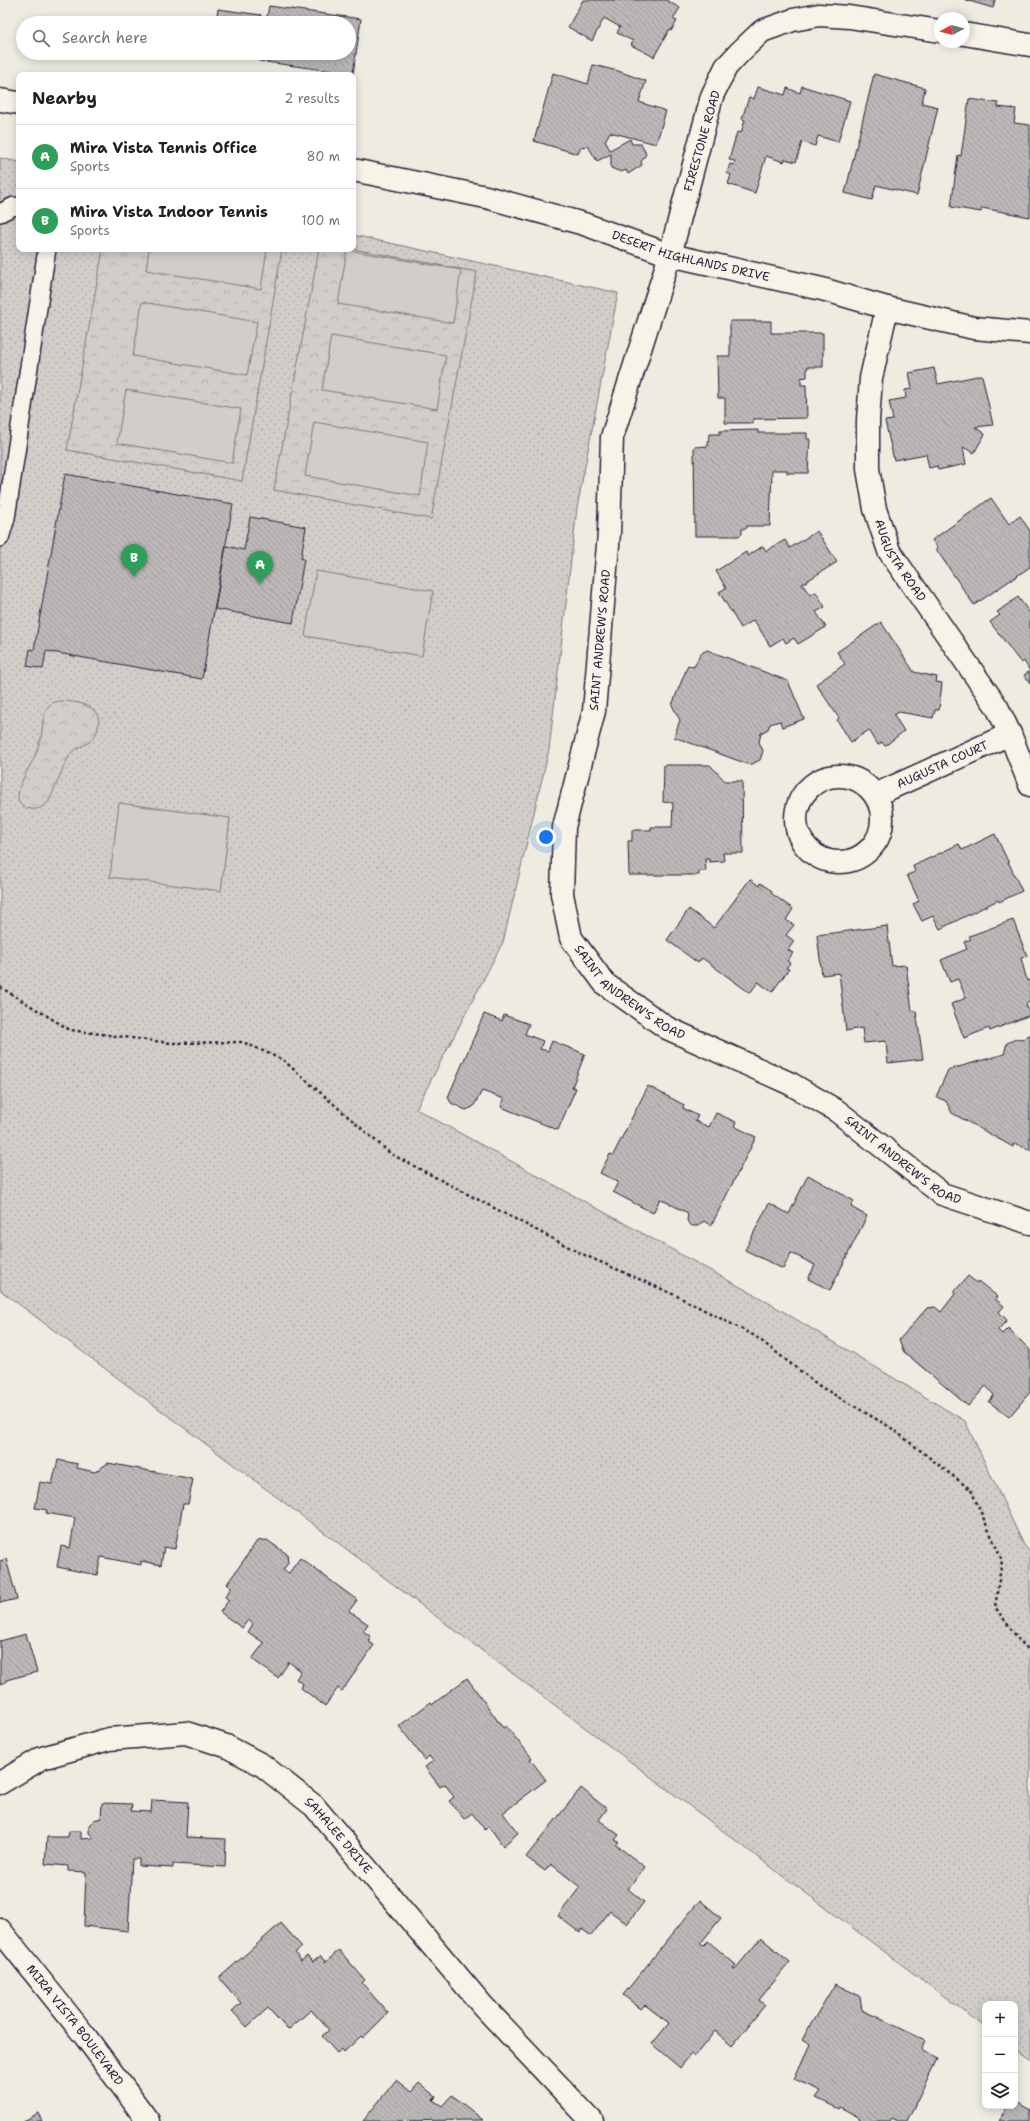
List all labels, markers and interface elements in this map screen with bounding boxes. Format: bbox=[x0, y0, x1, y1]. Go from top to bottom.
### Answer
north arrow bbox=[934, 12, 970, 48]
search box bbox=[16, 16, 356, 60]
icon: search bbox=[30, 27, 52, 49]
text: Search here bbox=[62, 28, 148, 48]
text: Nearby bbox=[32, 87, 97, 109]
street label: FIRESTONE ROAD bbox=[680, 89, 724, 193]
text: 2 results bbox=[284, 90, 340, 107]
text: Mira Vista Tennis Office bbox=[70, 138, 257, 158]
text: A bbox=[40, 148, 50, 165]
text: 80 m bbox=[306, 148, 340, 165]
text: Sports bbox=[70, 158, 110, 175]
text: Mira Vista Indoor Tennis bbox=[70, 202, 268, 222]
text: B bbox=[41, 212, 49, 229]
text: 100 m bbox=[301, 212, 340, 229]
text: Sports bbox=[70, 222, 110, 239]
street label: DESERT HIGHLANDS DRIVE bbox=[610, 227, 771, 285]
street label: AUGUSTA ROAD bbox=[871, 517, 930, 605]
pin: B bbox=[121, 544, 147, 577]
pin: A bbox=[247, 551, 273, 584]
street label: SAINT ANDREW'S ROAD bbox=[586, 569, 614, 711]
street label: AUGUSTA COURT bbox=[894, 737, 991, 792]
your location bbox=[536, 827, 556, 847]
street label: SAINT ANDREW'S ROAD bbox=[571, 942, 688, 1043]
street label: SAINT ANDREW'S ROAD bbox=[841, 1112, 963, 1208]
street label: SAHALEE DRIVE bbox=[301, 1794, 376, 1877]
street label: MIRA VISTA BOULEVARD bbox=[23, 1961, 127, 2089]
map controls bbox=[982, 2001, 1018, 2109]
button: + bbox=[982, 2001, 1018, 2037]
button: − bbox=[982, 2037, 1018, 2073]
button: layers bbox=[982, 2073, 1018, 2109]

